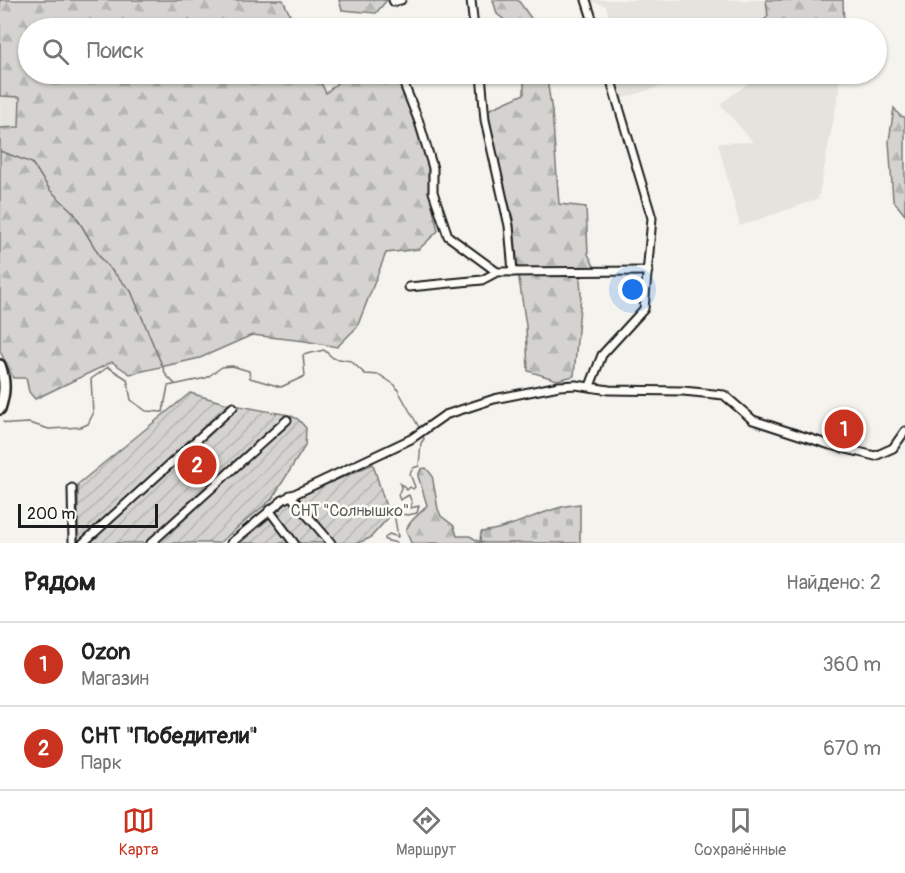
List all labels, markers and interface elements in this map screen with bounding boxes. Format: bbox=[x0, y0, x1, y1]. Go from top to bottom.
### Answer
search box bbox=[18, 18, 887, 84]
icon: search bbox=[39, 35, 72, 68]
text: Поиск bbox=[87, 37, 144, 65]
your location bbox=[618, 275, 647, 304]
pin: 1 bbox=[824, 406, 864, 452]
pin: 2 bbox=[178, 442, 216, 488]
scale bar bbox=[18, 501, 158, 528]
park label: СНТ "Солнышко" bbox=[291, 501, 409, 521]
text: 200 m bbox=[27, 504, 75, 524]
text: Рядом bbox=[24, 566, 96, 598]
text: Найдено: 2 bbox=[786, 570, 881, 595]
text: Ozon bbox=[81, 638, 130, 666]
text: 1 bbox=[40, 652, 47, 677]
text: 360 m bbox=[822, 652, 881, 677]
text: Магазин bbox=[81, 666, 149, 691]
text: СНТ "Победители" bbox=[81, 722, 258, 750]
text: 2 bbox=[38, 736, 49, 761]
text: 670 m bbox=[823, 736, 881, 761]
text: Парк bbox=[81, 750, 122, 775]
tab: Карта bbox=[119, 804, 158, 860]
tab: Маршрут bbox=[396, 804, 456, 860]
tab: Сохранённые bbox=[694, 804, 786, 860]

